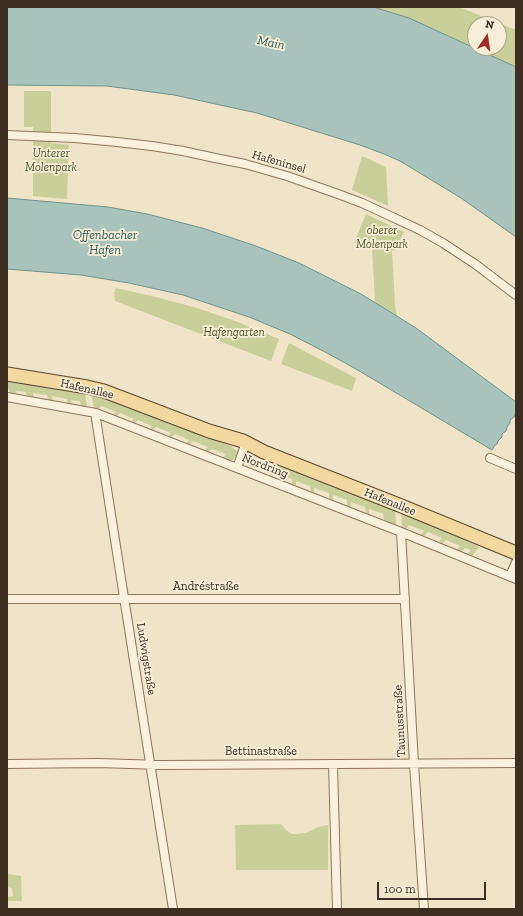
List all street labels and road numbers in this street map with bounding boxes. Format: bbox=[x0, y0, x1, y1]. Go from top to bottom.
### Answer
street label: Hafeninsel bbox=[250, 147, 308, 177]
street label: Hafenallee bbox=[59, 376, 115, 402]
street label: Nordring bbox=[240, 451, 290, 481]
street label: Hafenallee bbox=[362, 485, 418, 519]
street label: Andréstraße bbox=[173, 580, 239, 594]
street label: Ludwigstraße bbox=[133, 622, 159, 696]
street label: Taunusstraße bbox=[391, 684, 409, 758]
street label: Bettinastraße bbox=[225, 745, 297, 759]

